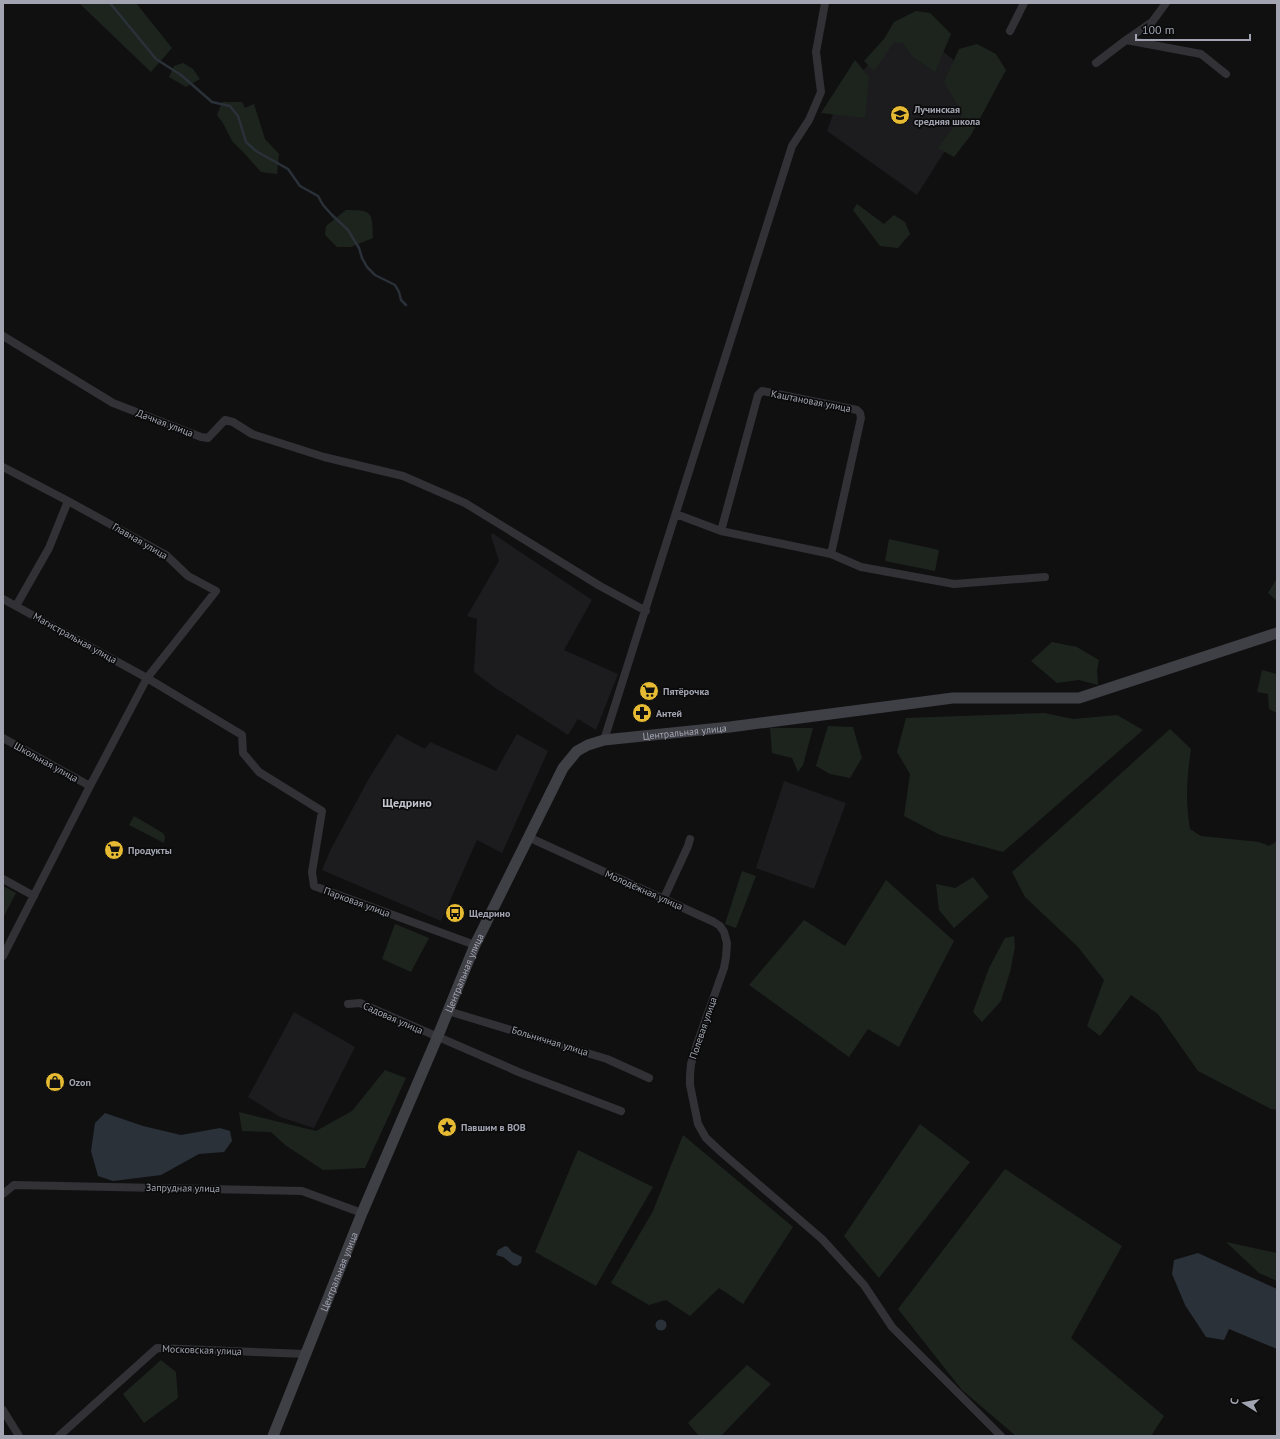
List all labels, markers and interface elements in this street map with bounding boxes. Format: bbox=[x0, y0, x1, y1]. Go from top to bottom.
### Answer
scale bar bbox=[1136, 16, 1250, 42]
text: 100 m bbox=[1142, 22, 1175, 37]
place label: Лучинская средняя школа bbox=[913, 103, 980, 128]
school or university icon: Лучинская средняя школа bbox=[889, 104, 911, 126]
street label: Каштановая улица bbox=[770, 387, 852, 415]
street label: Дачная улица bbox=[135, 406, 195, 440]
street label: Главная улица bbox=[110, 520, 170, 562]
street label: Магистральная улица bbox=[31, 610, 119, 666]
supermarket icon: Пятёрочка bbox=[638, 680, 660, 702]
place label: Пятёрочка bbox=[663, 685, 709, 698]
pharmacy icon: Антей bbox=[631, 702, 653, 724]
place label: Антей bbox=[656, 707, 682, 720]
street label: Центральная улица bbox=[642, 721, 727, 742]
street label: Школьная улица bbox=[12, 739, 81, 785]
district label: Щедрино bbox=[382, 795, 432, 810]
supermarket icon: Продукты bbox=[103, 839, 125, 861]
place label: Продукты bbox=[128, 844, 172, 857]
street label: Молодёжная улица bbox=[603, 867, 685, 913]
street label: Парковая улица bbox=[322, 884, 392, 920]
bus stop icon: Щедрино bbox=[444, 902, 466, 924]
place label: Щедрино bbox=[469, 907, 511, 920]
street label: Центральная улица bbox=[442, 931, 486, 1014]
street label: Полевая улица bbox=[686, 995, 720, 1061]
street label: Садовая улица bbox=[361, 999, 425, 1037]
street label: Больничная улица bbox=[510, 1023, 590, 1059]
shop icon: Ozon bbox=[44, 1071, 66, 1093]
place label: Ozon bbox=[69, 1076, 91, 1089]
place icon: Павшим в ВОВ bbox=[436, 1116, 458, 1138]
place label: Павшим в ВОВ bbox=[461, 1121, 526, 1134]
street label: Запрудная улица bbox=[146, 1181, 220, 1195]
street label: Центральная улица bbox=[317, 1230, 360, 1313]
street label: Московская улица bbox=[162, 1342, 242, 1358]
north arrow bbox=[1224, 1383, 1264, 1423]
text: С bbox=[1227, 1397, 1242, 1405]

